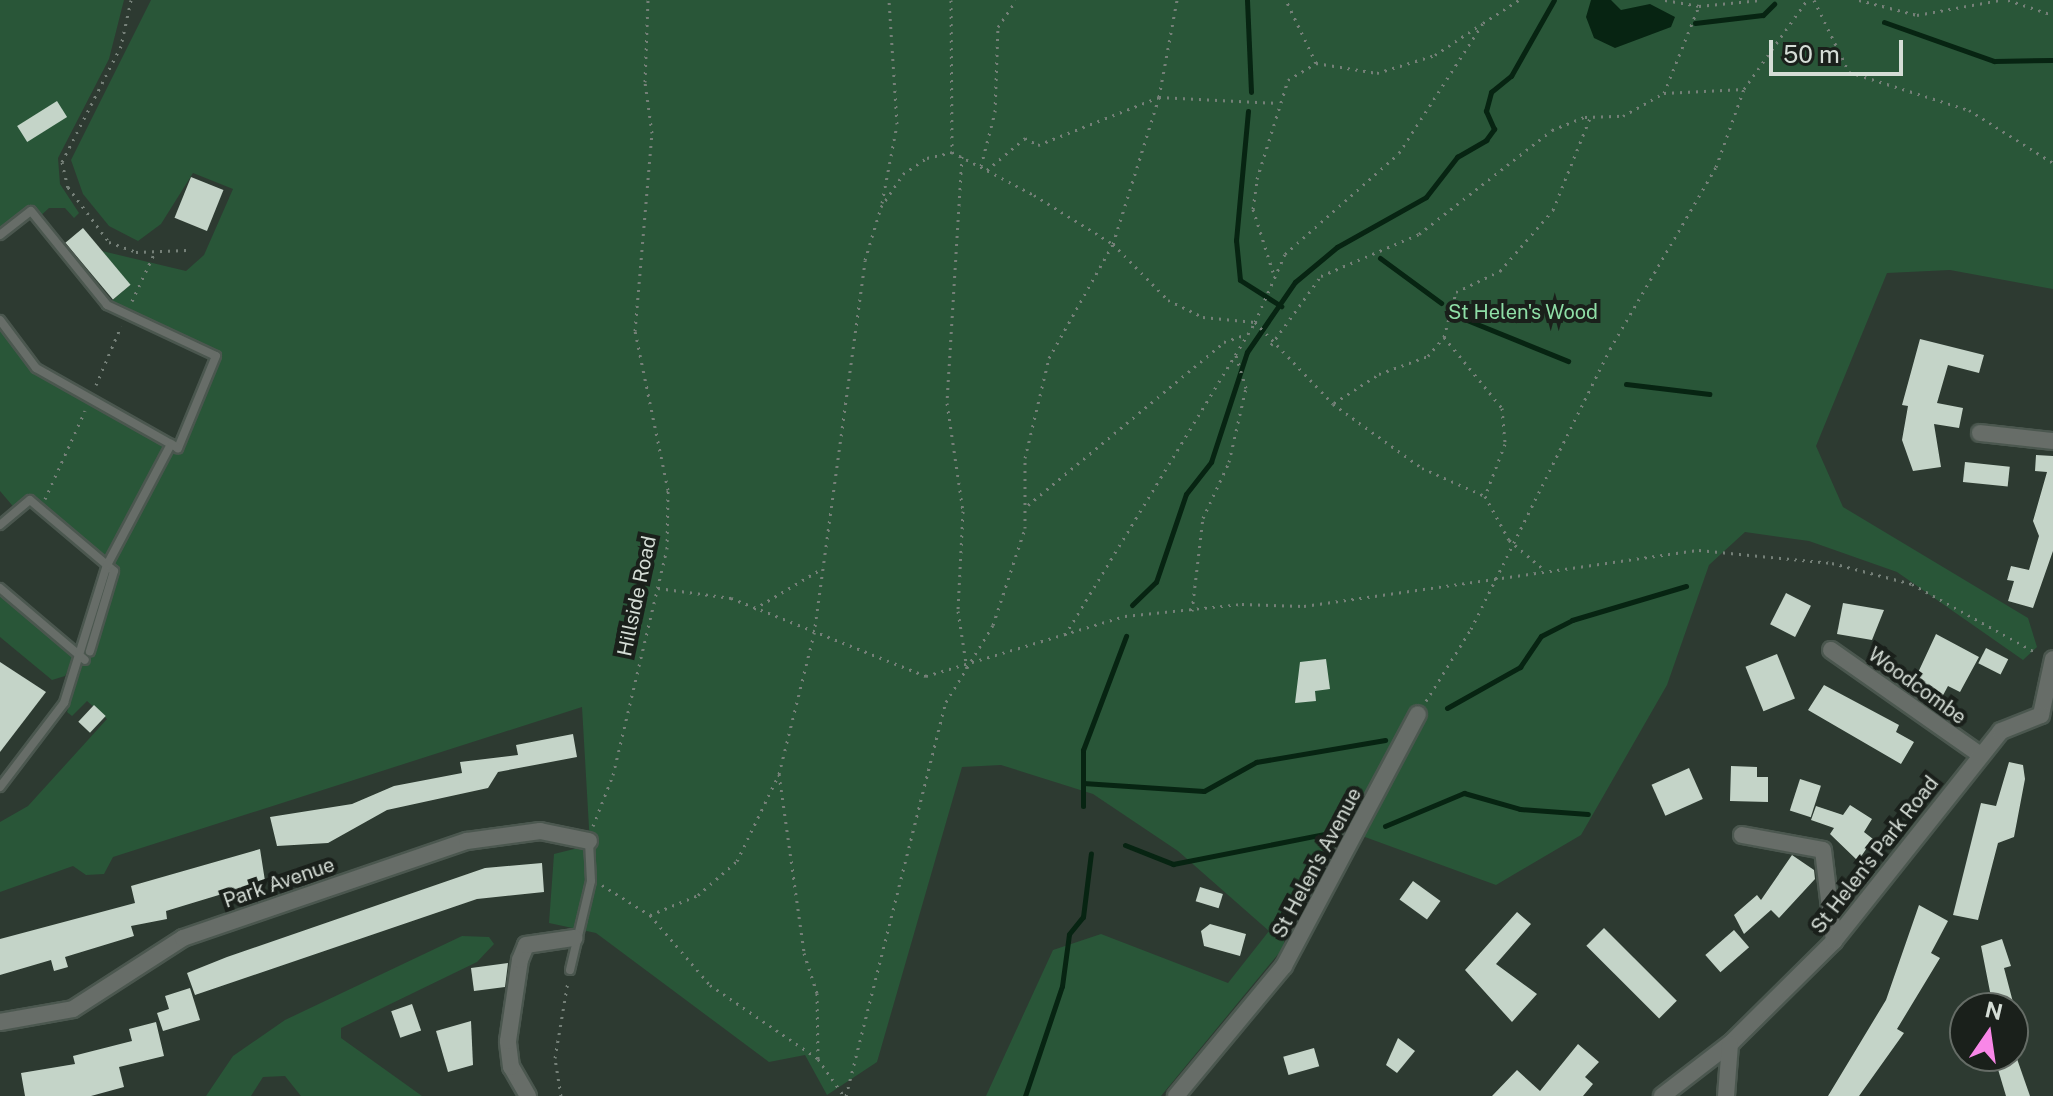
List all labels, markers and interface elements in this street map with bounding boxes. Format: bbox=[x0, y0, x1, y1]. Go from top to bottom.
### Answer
scale bar bbox=[1773, 24, 1907, 74]
text: 50 m bbox=[1783, 40, 1840, 68]
park label: St Helen's Wood bbox=[1448, 300, 1598, 324]
street label: Hillside Road bbox=[613, 534, 661, 658]
street label: Woodcombe bbox=[1863, 642, 1971, 730]
street label: St Helen's Park Road bbox=[1806, 772, 1944, 938]
street label: St Helen's Avenue bbox=[1267, 784, 1367, 942]
street label: Park Avenue bbox=[220, 853, 338, 913]
north arrow bbox=[1949, 992, 2029, 1072]
text: N bbox=[1983, 996, 2005, 1025]

